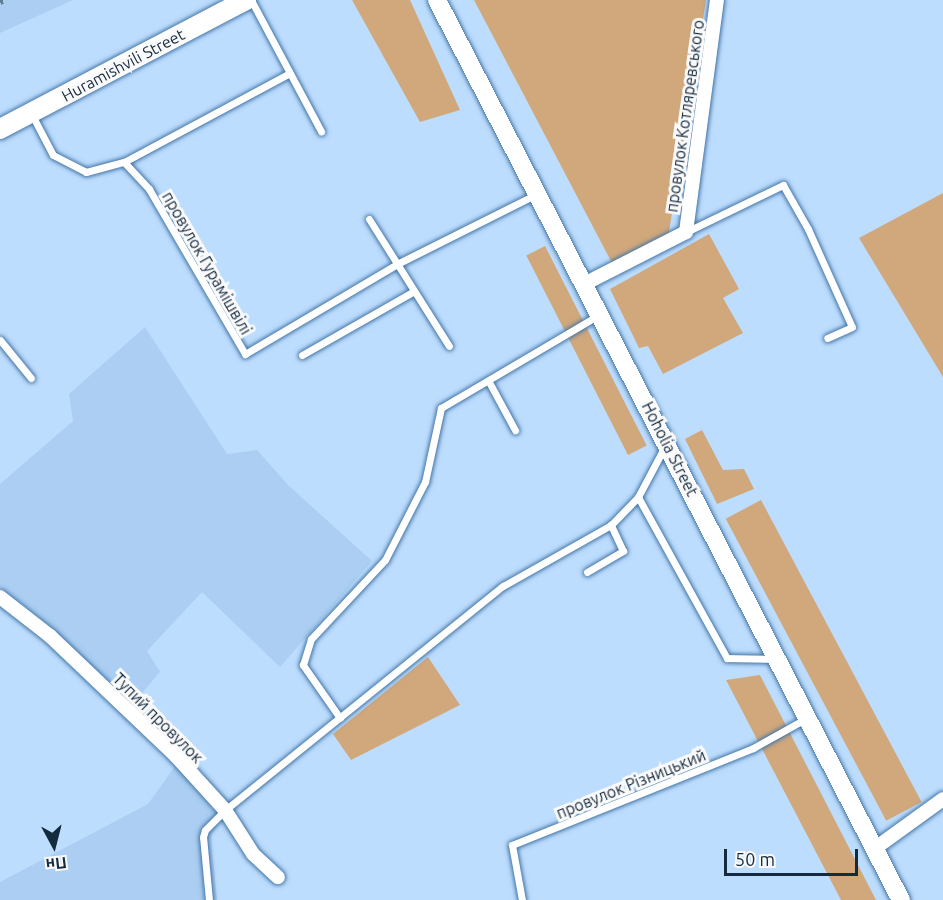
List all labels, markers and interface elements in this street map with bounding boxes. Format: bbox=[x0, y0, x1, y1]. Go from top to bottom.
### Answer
street label: провулок Котляревського bbox=[662, 19, 708, 213]
street label: Huramishvili Street bbox=[58, 25, 188, 105]
street label: провулок Гурамішвілі bbox=[158, 188, 256, 338]
street label: Hoholia Street bbox=[638, 398, 702, 500]
street label: Тупий провулок bbox=[109, 669, 207, 767]
street label: провулок Різницький bbox=[553, 745, 709, 823]
north arrow bbox=[24, 816, 84, 876]
scale bar bbox=[727, 837, 860, 875]
text: 50 m bbox=[735, 849, 775, 869]
text: Пн bbox=[45, 854, 68, 874]

